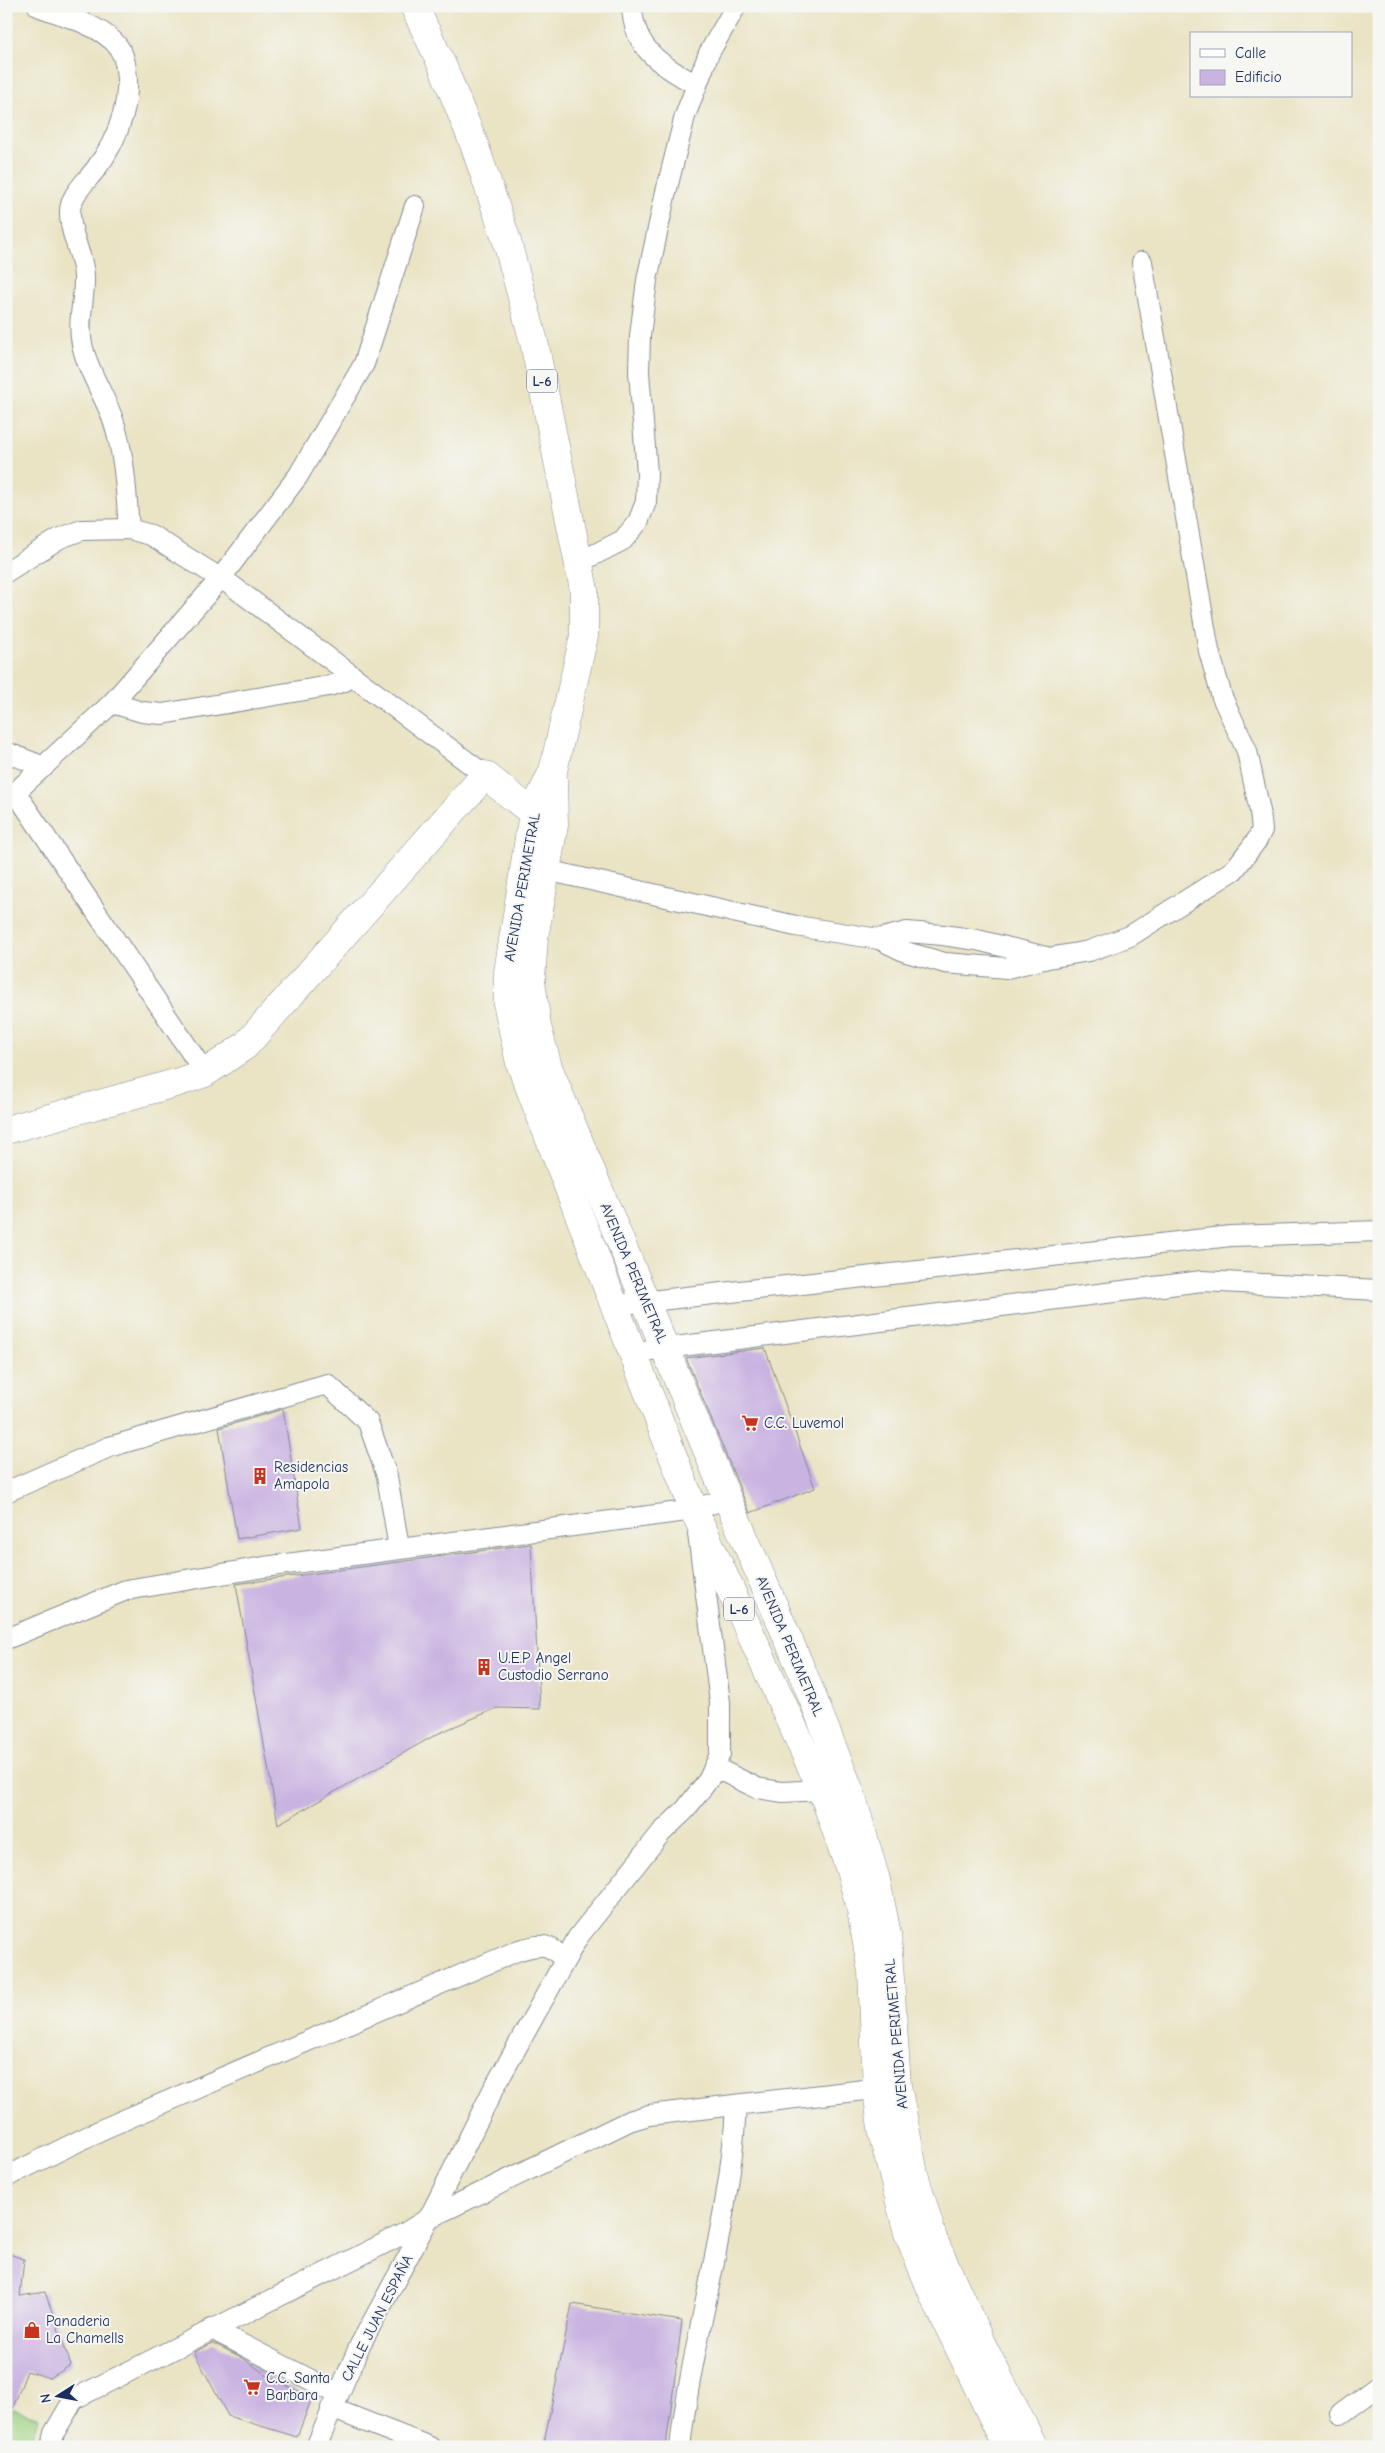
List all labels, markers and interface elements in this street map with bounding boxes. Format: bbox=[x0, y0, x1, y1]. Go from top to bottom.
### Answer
legend bbox=[1190, 32, 1352, 98]
text: Calle bbox=[1235, 44, 1267, 62]
text: Edificio bbox=[1235, 68, 1282, 86]
road number: L-6 bbox=[527, 370, 557, 392]
street label: AVENIDA PERIMETRAL bbox=[500, 811, 544, 963]
street label: AVENIDA PERIMETRAL bbox=[596, 1200, 672, 1346]
supermarket icon: C.C. Luvemol bbox=[740, 1413, 760, 1433]
place label: C.C. Luvemol bbox=[764, 1414, 844, 1432]
place label: Residencias Amapola bbox=[274, 1458, 348, 1493]
building icon: Residencias Amapola bbox=[250, 1466, 270, 1486]
street label: AVENIDA PERIMETRAL bbox=[752, 1573, 828, 1719]
road number: L-6 bbox=[724, 1598, 754, 1620]
place label: U.E.P Angel Custodio Serrano bbox=[498, 1649, 609, 1684]
building icon: U.E.P Angel Custodio Serrano bbox=[474, 1657, 494, 1677]
street label: AVENIDA PERIMETRAL bbox=[880, 1958, 912, 2110]
street label: CALLE JUAN ESPAÑA bbox=[337, 2251, 417, 2384]
place label: Panaderia La Chamells bbox=[46, 2312, 124, 2347]
shop icon: Panaderia La Chamells bbox=[22, 2320, 42, 2340]
place label: C.C. Santa Barbara bbox=[266, 2369, 330, 2404]
north arrow bbox=[32, 2370, 82, 2420]
supermarket icon: C.C. Santa Barbara bbox=[242, 2377, 262, 2397]
text: N bbox=[37, 2392, 55, 2404]

